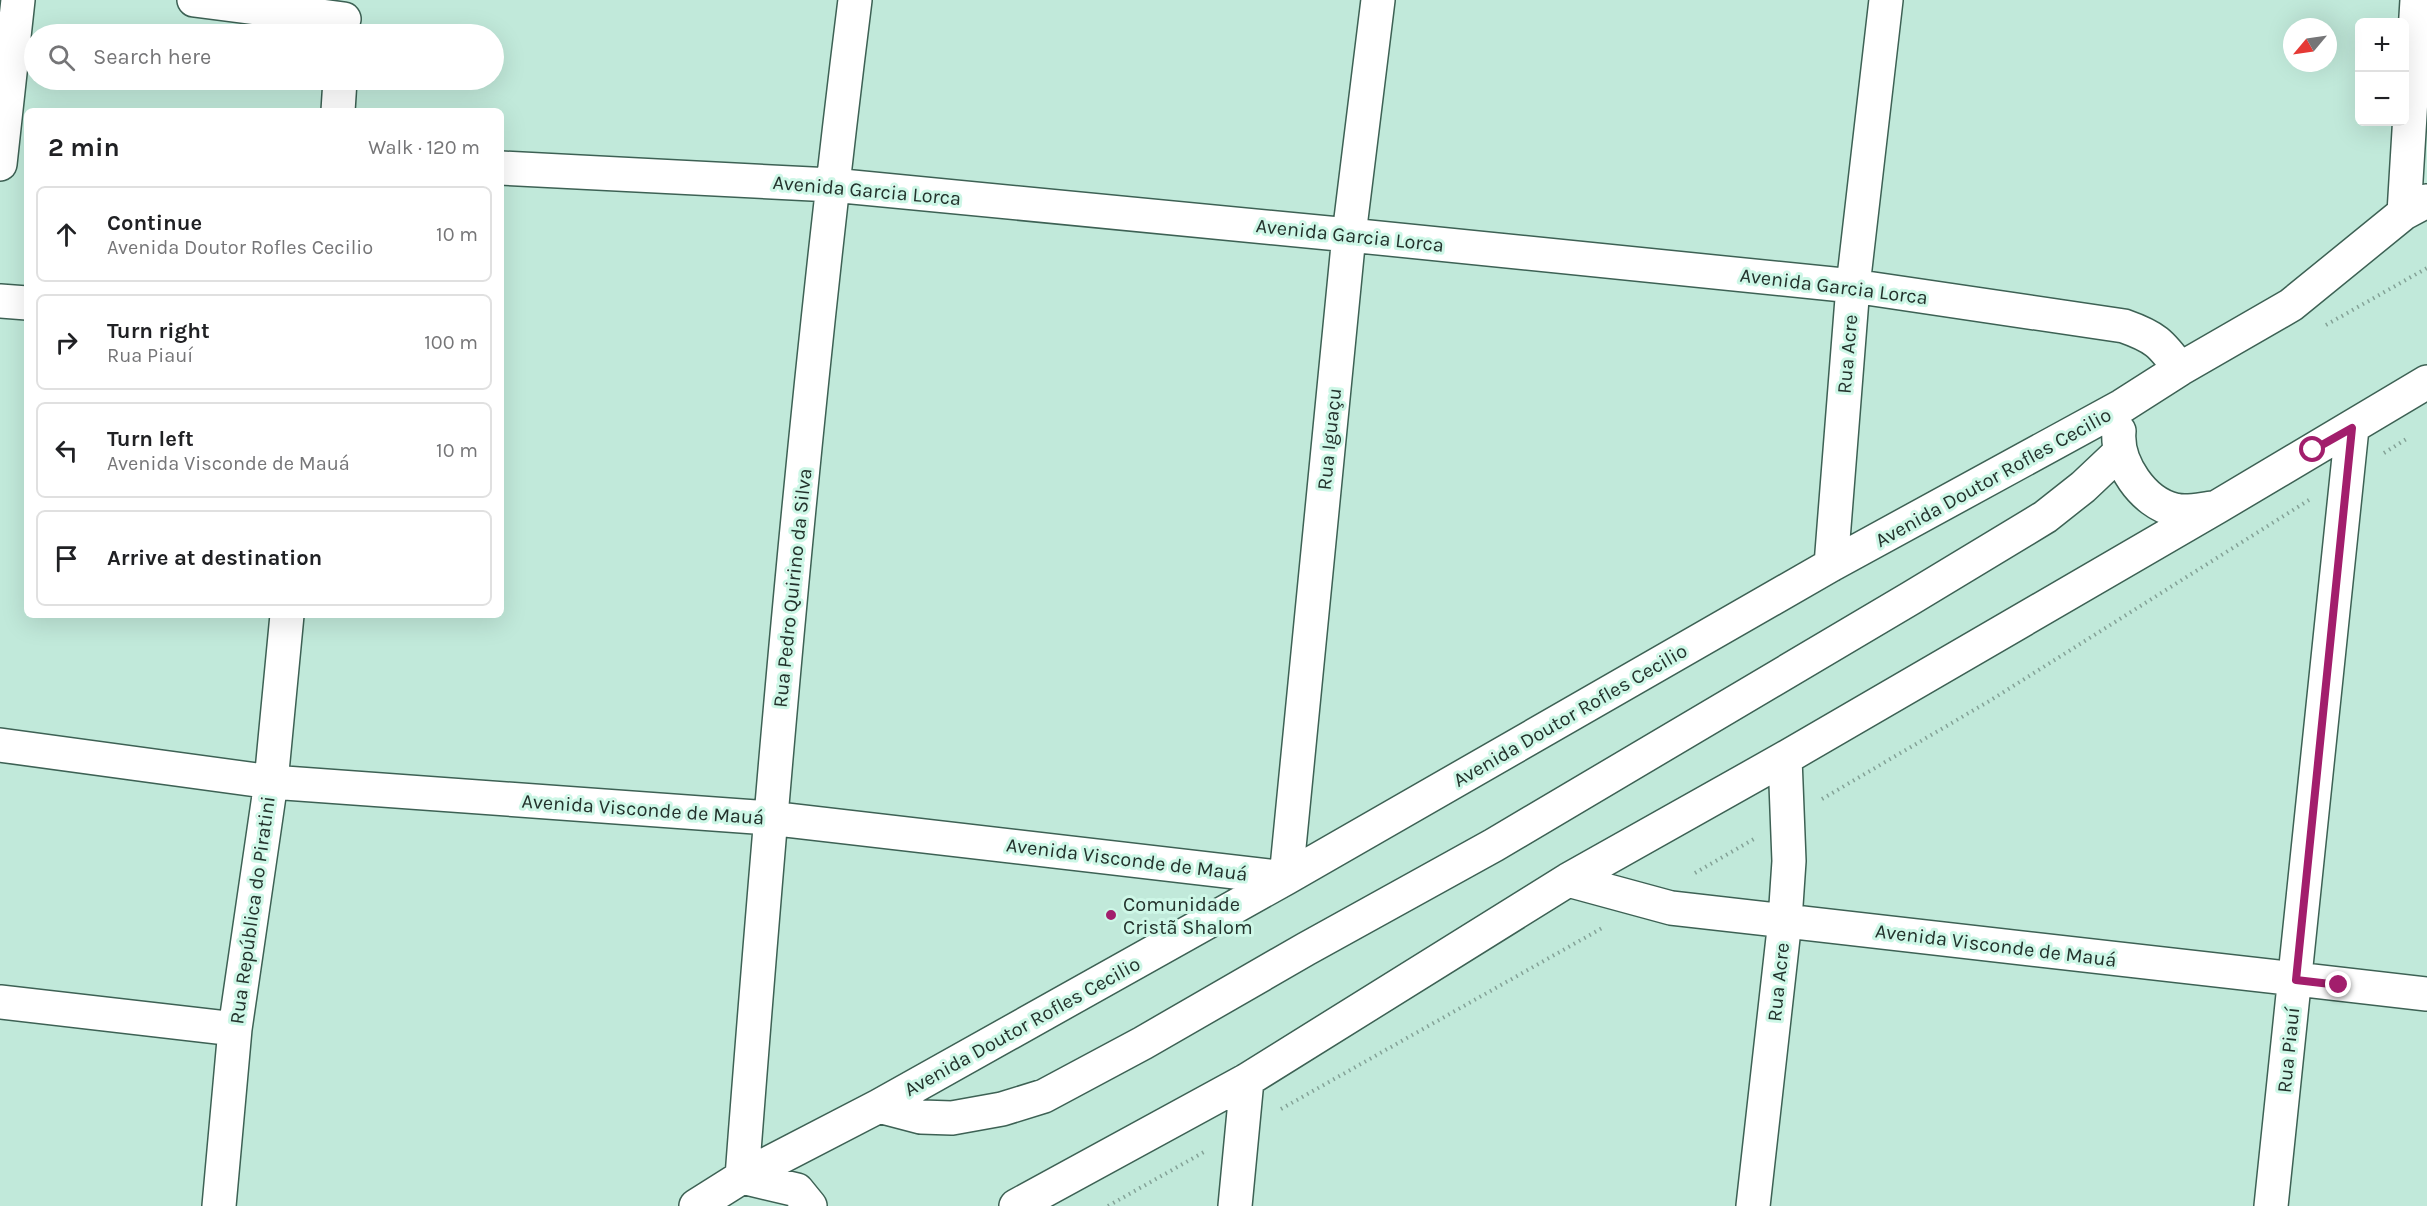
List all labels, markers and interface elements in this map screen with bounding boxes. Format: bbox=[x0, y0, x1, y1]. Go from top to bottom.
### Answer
north arrow bbox=[2283, 18, 2337, 72]
map controls bbox=[2355, 18, 2409, 126]
button: + bbox=[2355, 18, 2409, 72]
search box bbox=[24, 24, 504, 90]
icon: search bbox=[45, 41, 78, 74]
text: Search here bbox=[93, 44, 211, 70]
button: − bbox=[2355, 72, 2409, 126]
text: 2 min bbox=[48, 132, 120, 163]
text: Walk · 120 m bbox=[368, 136, 480, 159]
street label: Avenida Garcia Lorca bbox=[772, 171, 962, 210]
text: Continue bbox=[107, 210, 202, 236]
street label: Avenida Garcia Lorca bbox=[1255, 214, 1445, 257]
icon: ahead bbox=[50, 218, 83, 251]
text: 10 m bbox=[436, 223, 478, 246]
text: Avenida Doutor Rofles Cecilio bbox=[107, 236, 373, 259]
street label: Avenida Garcia Lorca bbox=[1739, 264, 1929, 309]
street label: Rua Acre bbox=[1833, 313, 1862, 395]
text: Turn right bbox=[107, 318, 210, 344]
icon: right bbox=[50, 326, 83, 359]
text: 100 m bbox=[424, 331, 478, 354]
text: Rua Piauí bbox=[107, 344, 193, 367]
street label: Rua Iguaçu bbox=[1313, 387, 1346, 491]
street label: Avenida Doutor Rofles Cecilio bbox=[1871, 403, 2115, 552]
text: Turn left bbox=[107, 426, 194, 452]
icon: left bbox=[50, 434, 83, 467]
route start bbox=[2299, 436, 2325, 462]
text: 10 m bbox=[436, 439, 478, 462]
text: Avenida Visconde de Mauá bbox=[107, 452, 350, 475]
street label: Rua Pedro Quirino da Silva bbox=[768, 467, 817, 709]
icon: arrive bbox=[50, 542, 83, 575]
text: Arrive at destination bbox=[107, 545, 322, 571]
street label: Avenida Doutor Rofles Cecilio bbox=[1449, 639, 1691, 792]
street label: Avenida Visconde de Mauá bbox=[521, 790, 765, 829]
street label: Rua República do Piratini bbox=[225, 794, 280, 1026]
street label: Avenida Visconde de Mauá bbox=[1005, 833, 1249, 886]
place label: Comunidade Cristã Shalom bbox=[1123, 893, 1253, 939]
marker: Comunidade Cristã Shalom bbox=[1104, 908, 1118, 922]
street label: Avenida Visconde de Mauá bbox=[1874, 919, 2118, 972]
street label: Rua Acre bbox=[1763, 941, 1794, 1023]
street label: Avenida Doutor Rofles Cecilio bbox=[900, 952, 1144, 1101]
route end bbox=[2325, 971, 2351, 997]
street label: Rua Piauí bbox=[2273, 1006, 2304, 1094]

